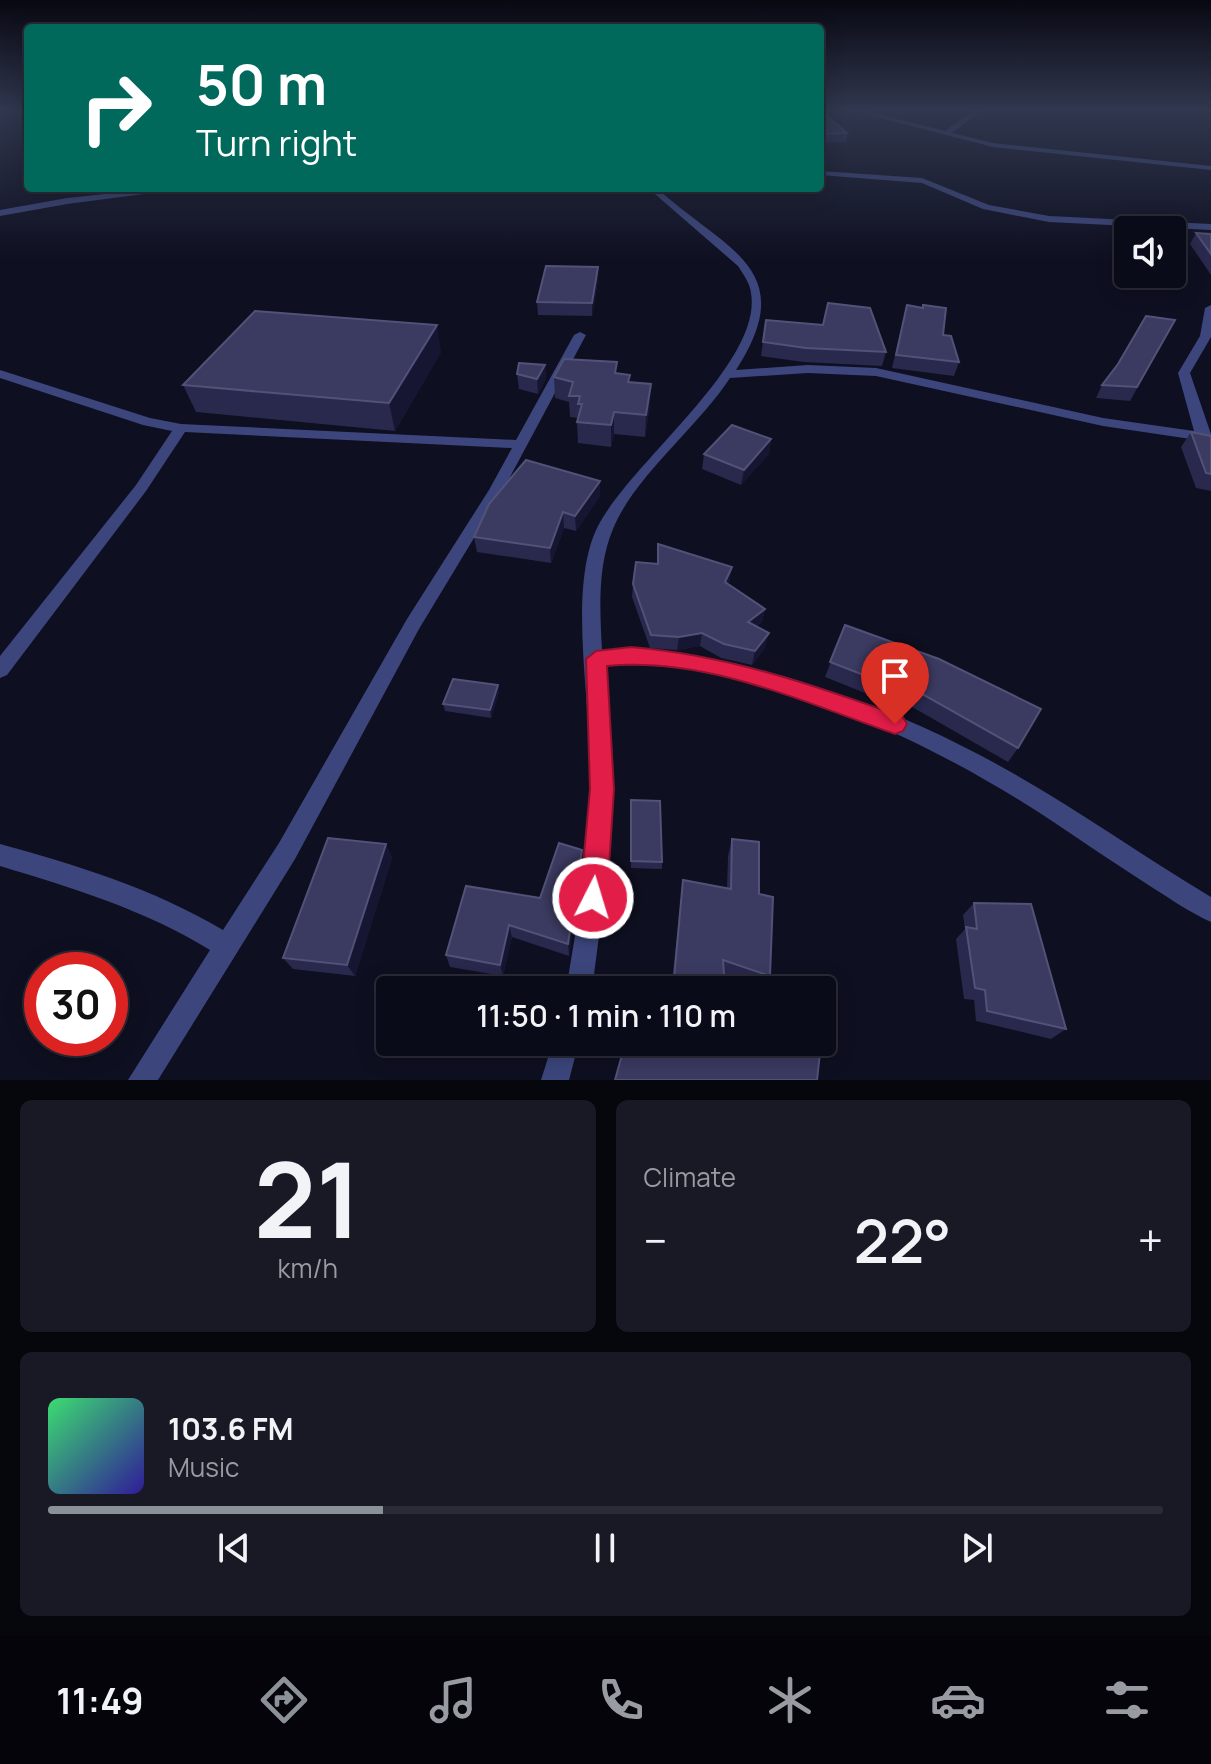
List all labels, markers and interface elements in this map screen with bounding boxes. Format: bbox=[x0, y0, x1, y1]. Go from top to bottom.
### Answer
text: 50 m bbox=[196, 45, 327, 122]
icon: right bbox=[64, 56, 168, 160]
text: Turn right bbox=[196, 118, 357, 167]
map controls bbox=[1114, 216, 1186, 288]
button: sound bbox=[1114, 216, 1186, 288]
pin bbox=[861, 642, 929, 724]
icon: arrive bbox=[873, 654, 917, 698]
position arrow bbox=[551, 856, 635, 940]
speed limit sign: 30 bbox=[24, 952, 128, 1056]
text: 11:50 · 1 min · 110 m bbox=[476, 995, 736, 1036]
text: 21 bbox=[254, 1127, 361, 1269]
text: Climate bbox=[644, 1159, 736, 1195]
text: 22° bbox=[854, 1199, 951, 1281]
text: − bbox=[644, 1210, 667, 1270]
text: + bbox=[1138, 1210, 1163, 1270]
text: km/h bbox=[278, 1250, 338, 1286]
text: 103.6 FM bbox=[168, 1408, 293, 1449]
text: Music bbox=[168, 1449, 239, 1485]
icon: previous bbox=[212, 1526, 256, 1570]
icon: pause bbox=[583, 1526, 627, 1570]
icon: next bbox=[955, 1526, 999, 1570]
icon: directions bbox=[256, 1672, 312, 1728]
icon: music bbox=[425, 1672, 481, 1728]
icon: phone bbox=[593, 1672, 649, 1728]
icon: climate bbox=[762, 1672, 818, 1728]
icon: car bbox=[930, 1672, 986, 1728]
icon: filters bbox=[1099, 1672, 1155, 1728]
text: 11:49 bbox=[56, 1676, 144, 1725]

